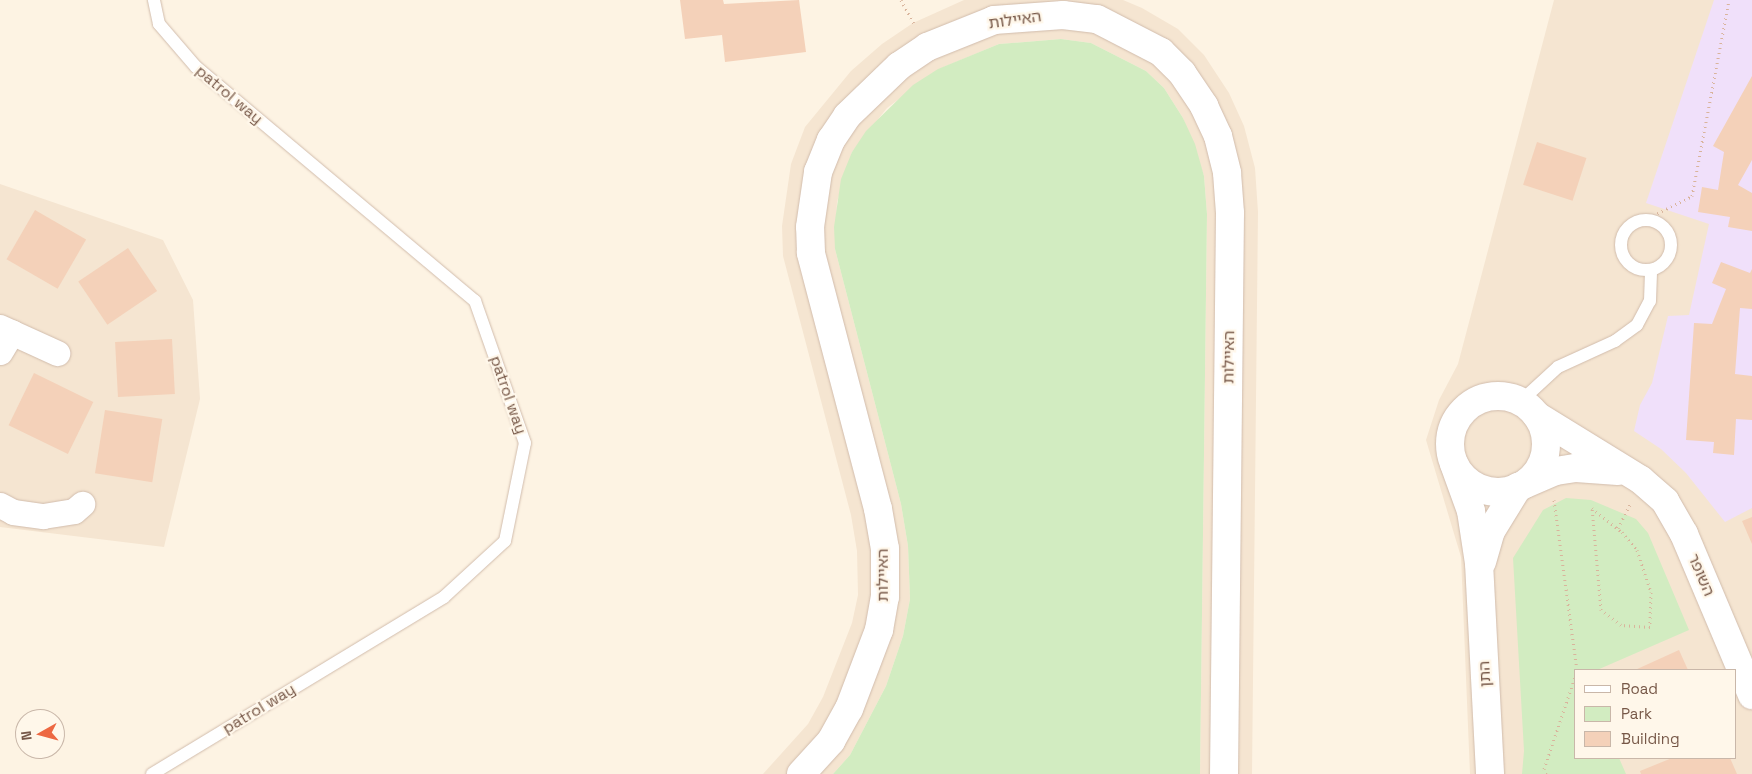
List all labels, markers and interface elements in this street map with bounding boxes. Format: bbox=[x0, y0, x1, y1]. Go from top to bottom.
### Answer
street label: האיילות bbox=[987, 7, 1043, 33]
street label: patrol way bbox=[192, 61, 266, 129]
street label: האיילות bbox=[1219, 330, 1239, 384]
street label: patrol way bbox=[486, 353, 530, 437]
street label: האיילות bbox=[873, 548, 893, 602]
street label: השופר bbox=[1684, 551, 1718, 599]
street label: התן bbox=[1475, 660, 1495, 688]
legend bbox=[1574, 669, 1737, 759]
text: Road bbox=[1621, 679, 1658, 698]
street label: patrol way bbox=[219, 680, 299, 738]
text: Park bbox=[1621, 704, 1652, 723]
north arrow bbox=[15, 709, 65, 759]
text: Building bbox=[1621, 729, 1680, 748]
text: N bbox=[17, 730, 36, 741]

